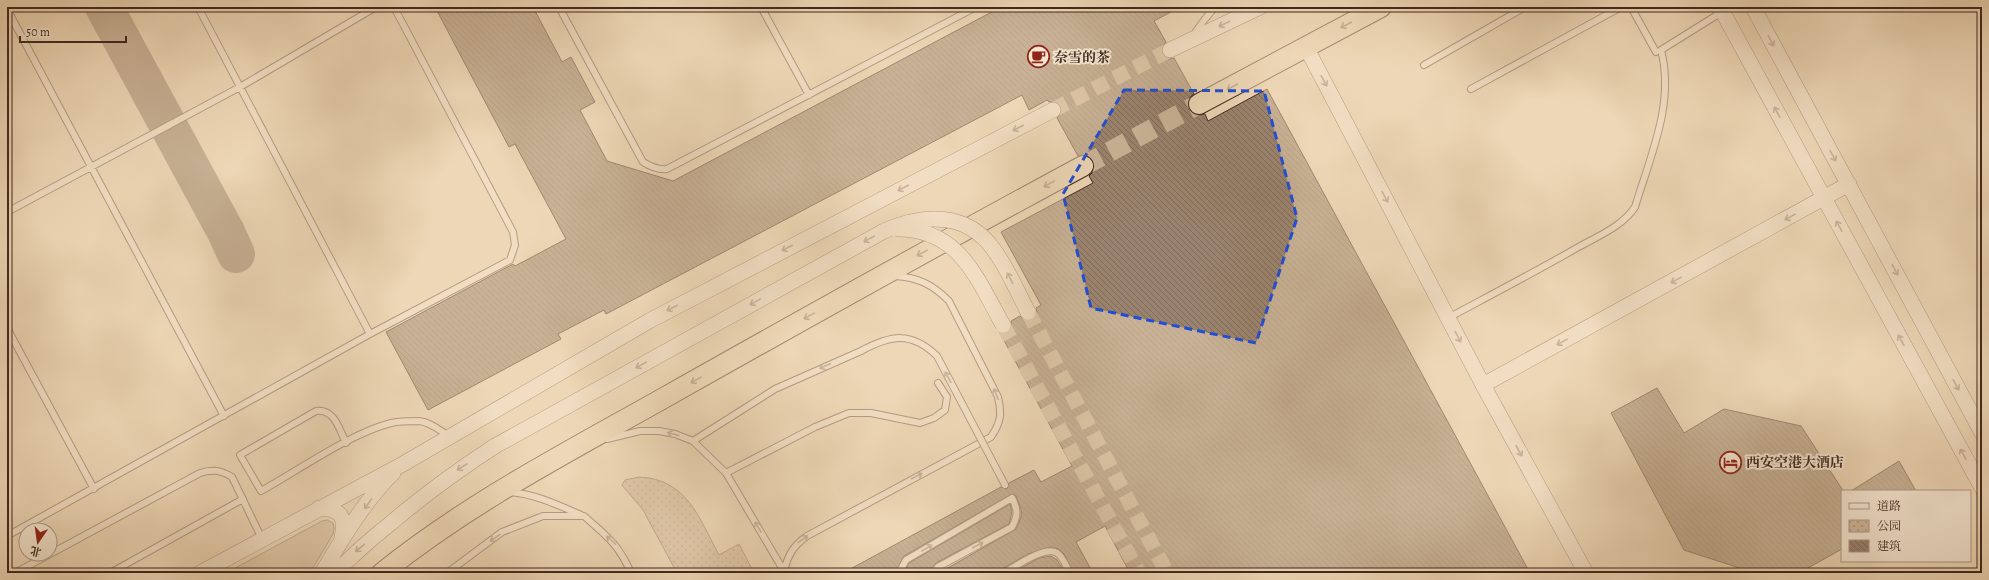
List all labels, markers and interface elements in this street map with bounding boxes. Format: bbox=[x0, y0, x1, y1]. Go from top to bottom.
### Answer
scale bar bbox=[20, 18, 126, 44]
one-way arrow bbox=[1219, 21, 1231, 28]
one-way arrow bbox=[1341, 22, 1353, 30]
text: 50 m bbox=[26, 24, 50, 40]
one-way arrow bbox=[1768, 35, 1776, 47]
cafe icon: 奈雪的茶 bbox=[1026, 44, 1052, 70]
place label: 奈雪的茶 bbox=[1054, 48, 1110, 67]
one-way arrow bbox=[1321, 75, 1329, 87]
one-way arrow bbox=[1226, 83, 1238, 91]
one-way arrow bbox=[1772, 106, 1780, 118]
one-way arrow bbox=[1013, 125, 1025, 132]
one-way arrow bbox=[1830, 150, 1837, 162]
one-way arrow bbox=[1043, 181, 1055, 189]
one-way arrow bbox=[897, 185, 909, 192]
one-way arrow bbox=[1381, 190, 1389, 202]
one-way arrow bbox=[1784, 214, 1796, 221]
one-way arrow bbox=[1834, 220, 1842, 232]
one-way arrow bbox=[863, 236, 875, 243]
one-way arrow bbox=[782, 245, 794, 252]
one-way arrow bbox=[917, 250, 929, 257]
one-way arrow bbox=[1891, 264, 1899, 276]
one-way arrow bbox=[1006, 272, 1013, 284]
one-way arrow bbox=[1670, 276, 1682, 284]
one-way arrow bbox=[749, 299, 761, 306]
one-way arrow bbox=[667, 305, 679, 313]
one-way arrow bbox=[803, 313, 815, 321]
one-way arrow bbox=[1455, 330, 1462, 342]
one-way arrow bbox=[1897, 334, 1904, 346]
one-way arrow bbox=[1556, 339, 1568, 346]
one-way arrow bbox=[635, 362, 647, 369]
one-way arrow bbox=[820, 363, 832, 371]
one-way arrow bbox=[943, 371, 951, 383]
one-way arrow bbox=[690, 377, 702, 384]
one-way arrow bbox=[1953, 379, 1960, 391]
one-way arrow bbox=[991, 388, 999, 400]
one-way arrow bbox=[667, 430, 680, 437]
one-way arrow bbox=[1516, 445, 1523, 457]
one-way arrow bbox=[1959, 448, 1967, 460]
hotel icon: 西安空港大酒店 bbox=[1718, 449, 1744, 475]
place label: 西安空港大酒店 bbox=[1746, 453, 1844, 472]
one-way arrow bbox=[457, 463, 468, 471]
one-way arrow bbox=[911, 472, 923, 480]
legend bbox=[1841, 490, 1971, 562]
one-way arrow bbox=[364, 498, 372, 509]
text: 道路 bbox=[1877, 498, 1901, 514]
text: 公园 bbox=[1877, 518, 1901, 534]
one-way arrow bbox=[753, 521, 761, 533]
north arrow bbox=[18, 522, 58, 562]
one-way arrow bbox=[490, 534, 501, 542]
one-way arrow bbox=[606, 535, 616, 545]
one-way arrow bbox=[797, 535, 808, 543]
text: 建筑 bbox=[1877, 538, 1901, 554]
one-way arrow bbox=[971, 541, 983, 549]
text: 北 bbox=[29, 543, 43, 560]
one-way arrow bbox=[355, 543, 366, 552]
one-way arrow bbox=[921, 544, 932, 552]

